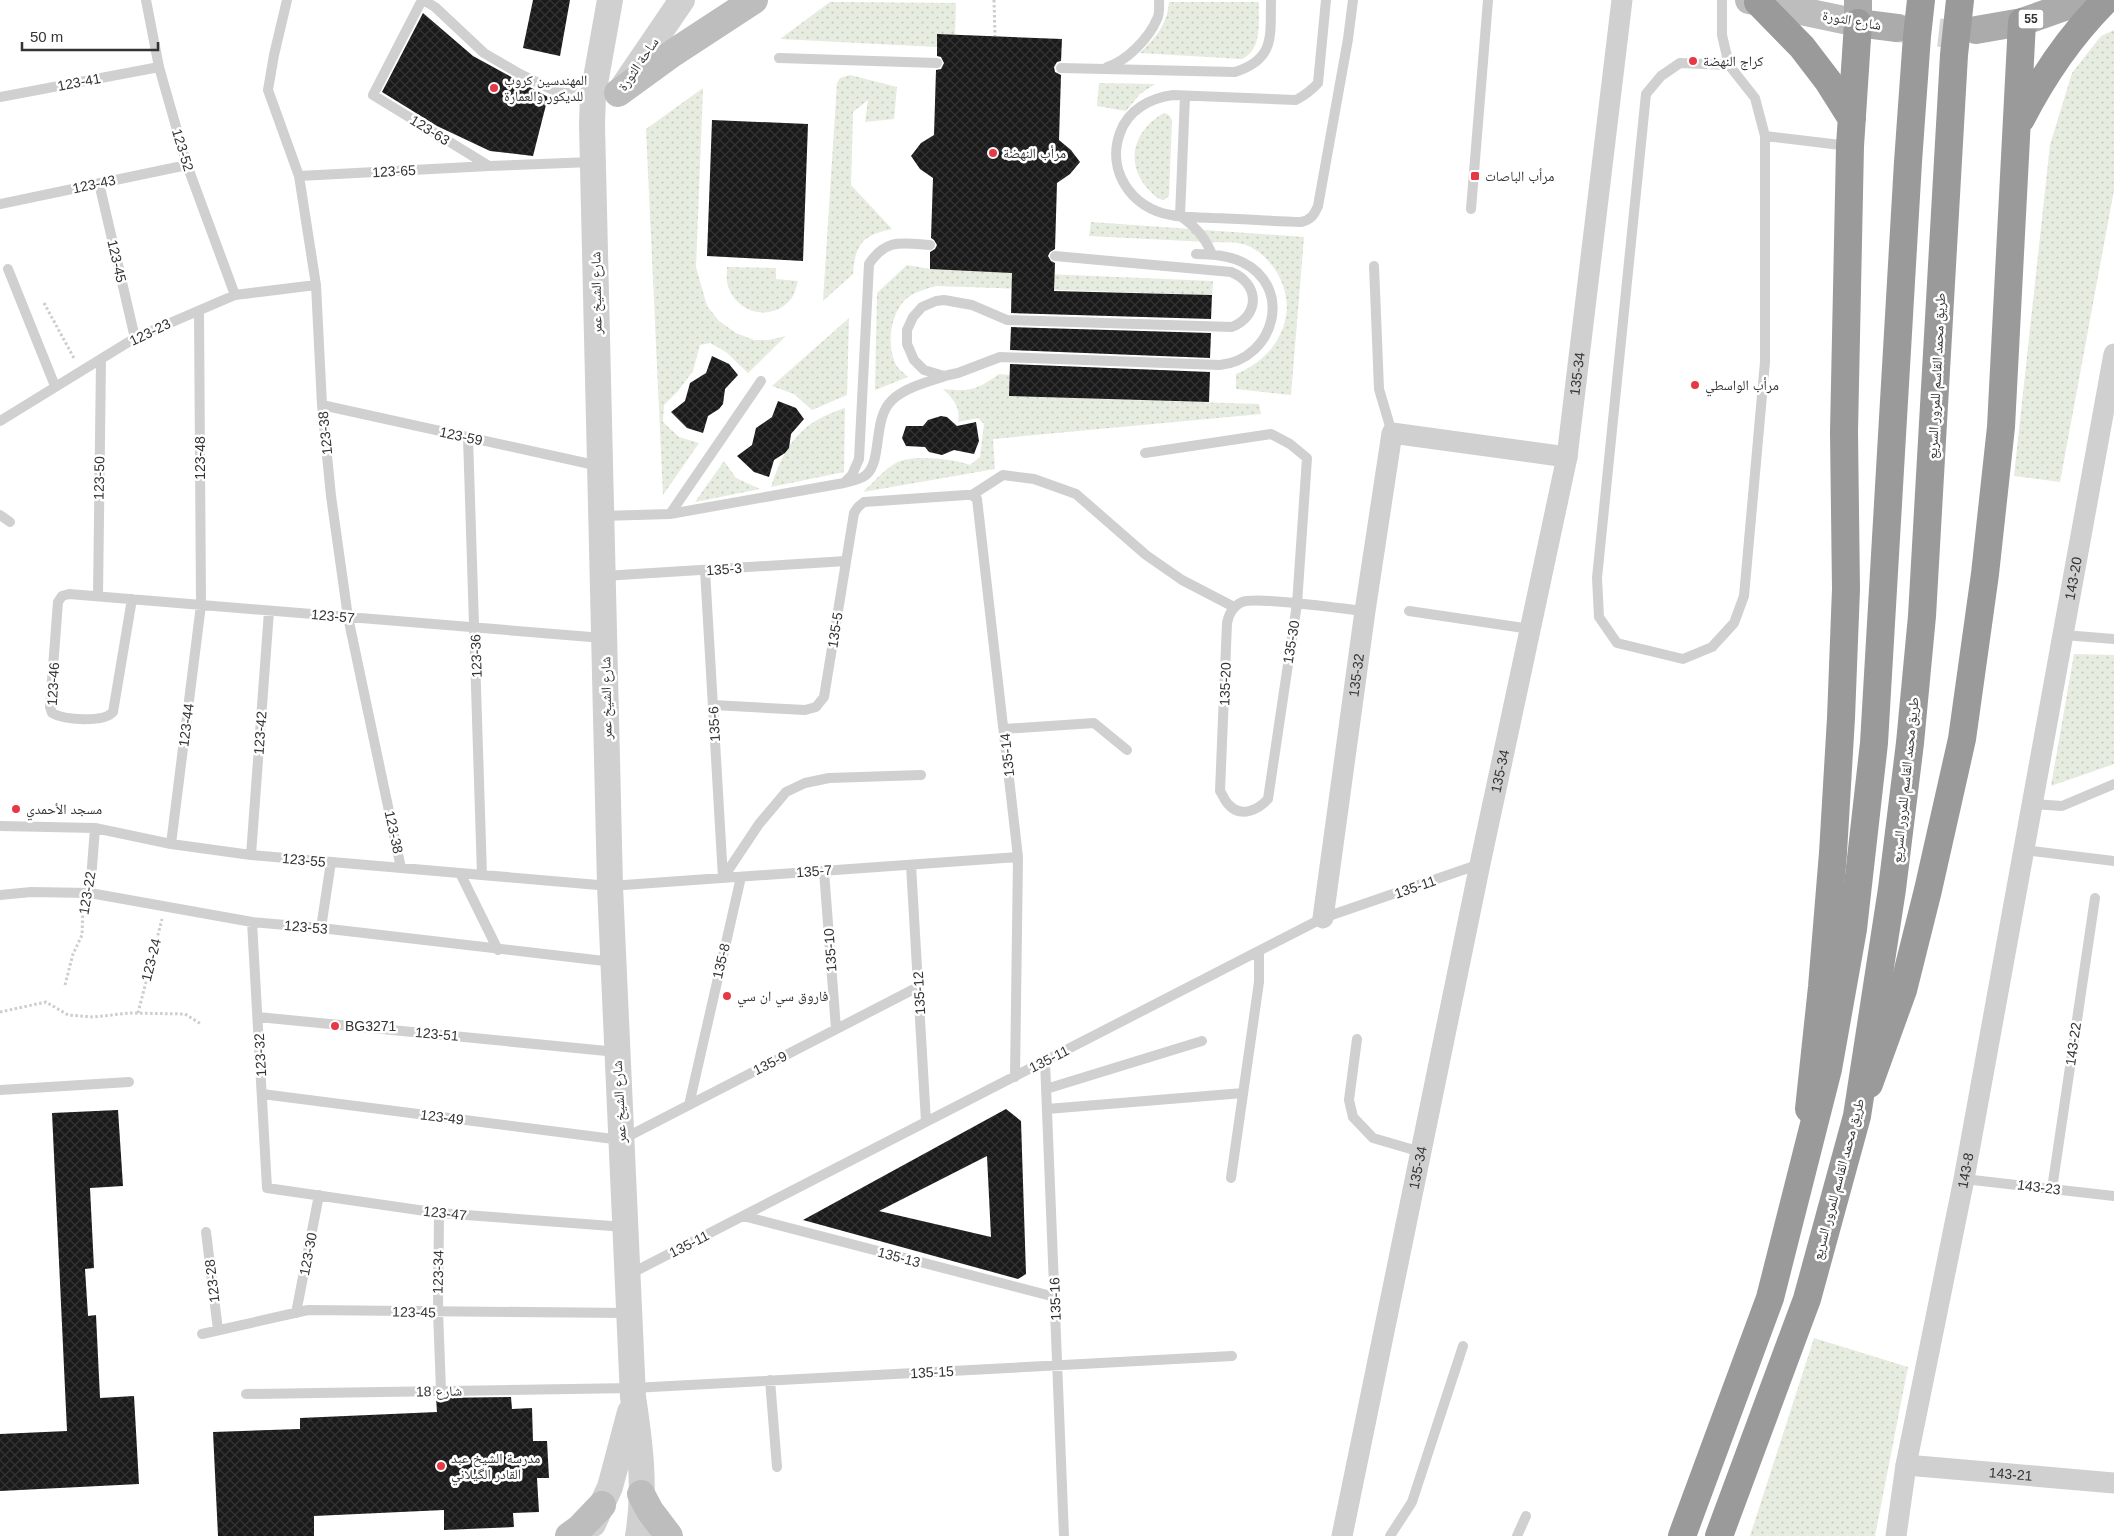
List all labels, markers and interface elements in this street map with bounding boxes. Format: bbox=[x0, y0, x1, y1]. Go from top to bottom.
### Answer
street label: شارع الثورة bbox=[1821, 7, 1883, 35]
road number: 55 bbox=[2018, 10, 2044, 28]
scale bar bbox=[22, 20, 159, 52]
text: 50 m bbox=[30, 28, 63, 45]
street label: ساحة الثورة bbox=[614, 34, 662, 94]
place label: كراج النهضة bbox=[1703, 53, 1764, 71]
marker: كراج النهضة bbox=[1687, 55, 1699, 67]
street label: 123-41 bbox=[56, 70, 102, 94]
place label: المهندسين كروب للديكور والعمارة bbox=[504, 72, 587, 105]
marker: المهندسين كروب للديكور والعمارة bbox=[488, 82, 500, 94]
street label: 123-63 bbox=[407, 112, 453, 148]
street label: 123-52 bbox=[169, 127, 197, 173]
place label: مرأب النهضة bbox=[1003, 145, 1066, 162]
marker: مرأب النهضة bbox=[987, 147, 999, 159]
street label: 123-65 bbox=[372, 162, 416, 180]
place label: مرأب الباصات bbox=[1485, 168, 1554, 185]
marker: مرأب الباصات bbox=[1469, 170, 1481, 182]
street label: 123-43 bbox=[71, 172, 117, 196]
street label: 123-45 bbox=[104, 238, 130, 284]
street label: شارع الشيخ عمر bbox=[587, 251, 607, 336]
street label: طريق محمد القاسم للمرور السريع bbox=[1924, 292, 1950, 460]
street label: 123-23 bbox=[127, 315, 173, 349]
street label: 135-34 bbox=[1566, 351, 1588, 396]
place label: مرأب الواسطي bbox=[1705, 377, 1779, 397]
marker: مرأب الواسطي bbox=[1689, 379, 1701, 391]
street label: 123-38 bbox=[315, 410, 335, 456]
street label: 123-59 bbox=[438, 424, 484, 448]
street label: 123-48 bbox=[192, 436, 208, 480]
street label: 123-50 bbox=[91, 456, 107, 500]
street label: 143-20 bbox=[2061, 555, 2085, 601]
street label: 135-3 bbox=[706, 560, 743, 578]
street label: 123-57 bbox=[311, 606, 356, 626]
street label: 135-5 bbox=[824, 611, 846, 649]
street label: 135-30 bbox=[1280, 619, 1302, 665]
street label: 123-36 bbox=[467, 634, 485, 678]
street label: 135-32 bbox=[1345, 652, 1367, 698]
street label: شارع الشيخ عمر bbox=[597, 656, 617, 741]
street label: 123-46 bbox=[44, 662, 62, 706]
street label: 135-20 bbox=[1216, 662, 1234, 706]
street label: طريق محمد القاسم للمرور السريع bbox=[1888, 696, 1924, 864]
street label: 123-44 bbox=[175, 702, 197, 748]
street label: 135-6 bbox=[705, 705, 723, 742]
street label: 123-42 bbox=[250, 710, 270, 755]
street label: 135-14 bbox=[997, 732, 1017, 778]
street label: 135-34 bbox=[1487, 748, 1512, 794]
place label: مسجد الأحمدي bbox=[26, 801, 102, 821]
marker: مسجد الأحمدي bbox=[10, 803, 22, 815]
street label: 123-38 bbox=[382, 809, 406, 855]
street label: 123-55 bbox=[282, 850, 327, 870]
street label: 135-7 bbox=[796, 862, 833, 880]
street label: 123-22 bbox=[75, 870, 99, 916]
street label: 135-11 bbox=[1392, 872, 1438, 901]
street label: 123-53 bbox=[284, 917, 329, 937]
street label: 135-10 bbox=[820, 927, 840, 972]
street label: 123-24 bbox=[138, 937, 164, 983]
street label: 135-8 bbox=[709, 942, 733, 980]
street label: 135-12 bbox=[910, 971, 928, 1015]
place label: فاروق سي ان سي bbox=[737, 988, 828, 1008]
marker: فاروق سي ان سي bbox=[721, 990, 733, 1002]
place label: BG3271 bbox=[345, 1018, 397, 1034]
marker: BG3271 bbox=[329, 1020, 341, 1032]
street label: 143-22 bbox=[2062, 1021, 2084, 1067]
street label: 123-51 bbox=[415, 1024, 460, 1044]
street label: 123-32 bbox=[251, 1033, 269, 1077]
street label: 135-11 bbox=[1026, 1042, 1072, 1076]
street label: 135-9 bbox=[750, 1048, 790, 1078]
street label: شارع الشيخ عمر bbox=[609, 1060, 631, 1145]
street label: طريق محمد القاسم للمرور السريع bbox=[1809, 1096, 1869, 1262]
street label: 123-49 bbox=[419, 1106, 465, 1128]
street label: 135-34 bbox=[1405, 1144, 1430, 1191]
street label: 143-8 bbox=[1954, 1151, 1977, 1190]
street label: 143-23 bbox=[2016, 1176, 2062, 1198]
street label: 123-47 bbox=[422, 1203, 468, 1223]
street label: 135-11 bbox=[666, 1227, 712, 1261]
street label: 123-30 bbox=[296, 1231, 320, 1277]
street label: 135-13 bbox=[876, 1244, 922, 1270]
street label: 123-34 bbox=[430, 1250, 446, 1294]
street label: 123-28 bbox=[201, 1258, 223, 1304]
street label: 135-16 bbox=[1046, 1277, 1064, 1321]
street label: 123-45 bbox=[392, 1304, 436, 1320]
street label: 135-15 bbox=[910, 1363, 954, 1381]
street label: شارع 18 bbox=[416, 1383, 462, 1401]
place label: مدرسة الشيخ عبد القادر الگيلاني bbox=[451, 1450, 540, 1486]
marker: مدرسة الشيخ عبد القادر الگيلاني bbox=[435, 1460, 447, 1472]
street label: 143-21 bbox=[1988, 1464, 2033, 1484]

